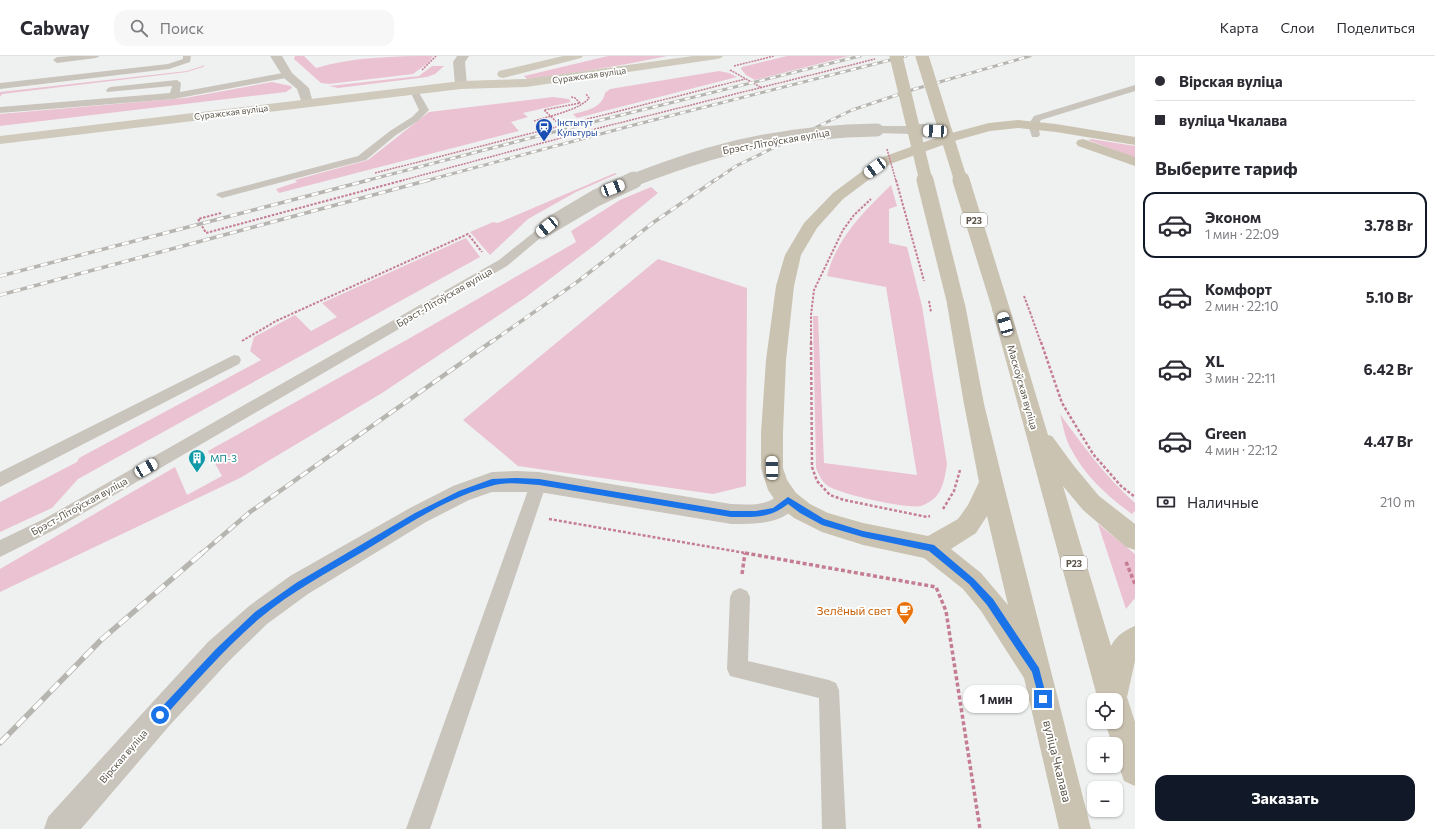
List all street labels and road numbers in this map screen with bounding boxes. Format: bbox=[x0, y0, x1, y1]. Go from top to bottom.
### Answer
street label: Суражская вуліца bbox=[551, 64, 627, 86]
street label: Суражская вуліца bbox=[193, 102, 269, 122]
street label: Брэст-Літоўская вуліца bbox=[722, 126, 830, 156]
road number: Р23 bbox=[961, 213, 987, 227]
street label: Брэст-Літоўская вуліца bbox=[394, 265, 494, 329]
street label: Маскоўская вуліца bbox=[1005, 343, 1041, 431]
street label: Брэст-Літоўская вуліца bbox=[29, 474, 129, 538]
road number: Р23 bbox=[1061, 556, 1087, 570]
street label: вуліца Чкалава bbox=[1041, 718, 1075, 804]
street label: Вірская вуліца bbox=[96, 727, 150, 785]

